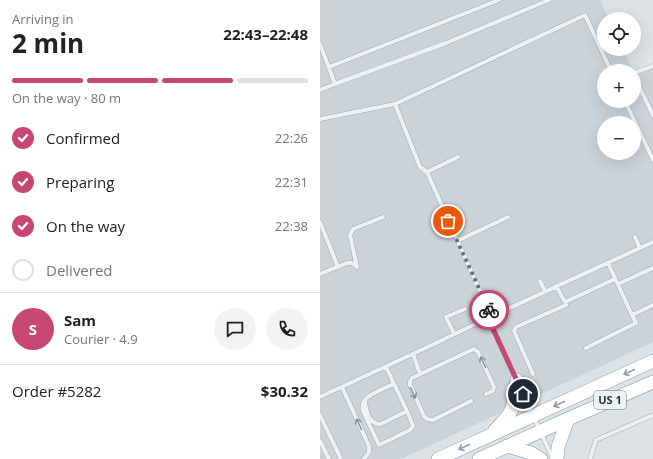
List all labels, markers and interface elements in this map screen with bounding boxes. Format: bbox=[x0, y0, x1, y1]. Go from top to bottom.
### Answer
text: Arriving in bbox=[12, 10, 74, 28]
map controls bbox=[597, 12, 641, 160]
button: locate bbox=[597, 12, 641, 56]
text: 22:43–22:48 bbox=[223, 24, 308, 44]
text: 2 min bbox=[12, 25, 84, 61]
button: + bbox=[597, 64, 641, 108]
text: On the way · 80 m bbox=[12, 89, 121, 107]
button: − bbox=[597, 116, 641, 160]
icon: check bbox=[12, 127, 34, 149]
text: Confirmed bbox=[46, 128, 120, 148]
text: 22:26 bbox=[275, 129, 308, 147]
icon: check bbox=[12, 171, 34, 193]
text: Preparing bbox=[46, 172, 114, 192]
text: 22:31 bbox=[275, 173, 308, 191]
pin bbox=[431, 204, 465, 238]
icon: bag bbox=[437, 210, 459, 232]
icon: check bbox=[12, 215, 34, 237]
text: On the way bbox=[46, 216, 125, 236]
text: 22:38 bbox=[275, 217, 308, 235]
text: Delivered bbox=[46, 260, 113, 280]
courier bbox=[469, 290, 509, 330]
icon: bike bbox=[478, 299, 500, 321]
button: chat bbox=[214, 308, 256, 350]
button: phone bbox=[266, 308, 308, 350]
text: Sam bbox=[64, 310, 96, 330]
text: S bbox=[29, 319, 37, 339]
text: Courier · 4.9 bbox=[64, 330, 138, 348]
one-way arrow bbox=[479, 357, 486, 369]
one-way arrow bbox=[623, 369, 635, 376]
pin bbox=[506, 377, 540, 411]
text: Order #5282 bbox=[12, 381, 101, 401]
text: $30.32 bbox=[261, 381, 308, 401]
icon: home bbox=[512, 383, 534, 405]
one-way arrow bbox=[410, 387, 417, 399]
road number: US 1 bbox=[594, 391, 626, 409]
one-way arrow bbox=[553, 400, 565, 408]
one-way arrow bbox=[355, 418, 362, 430]
one-way arrow bbox=[458, 444, 470, 451]

